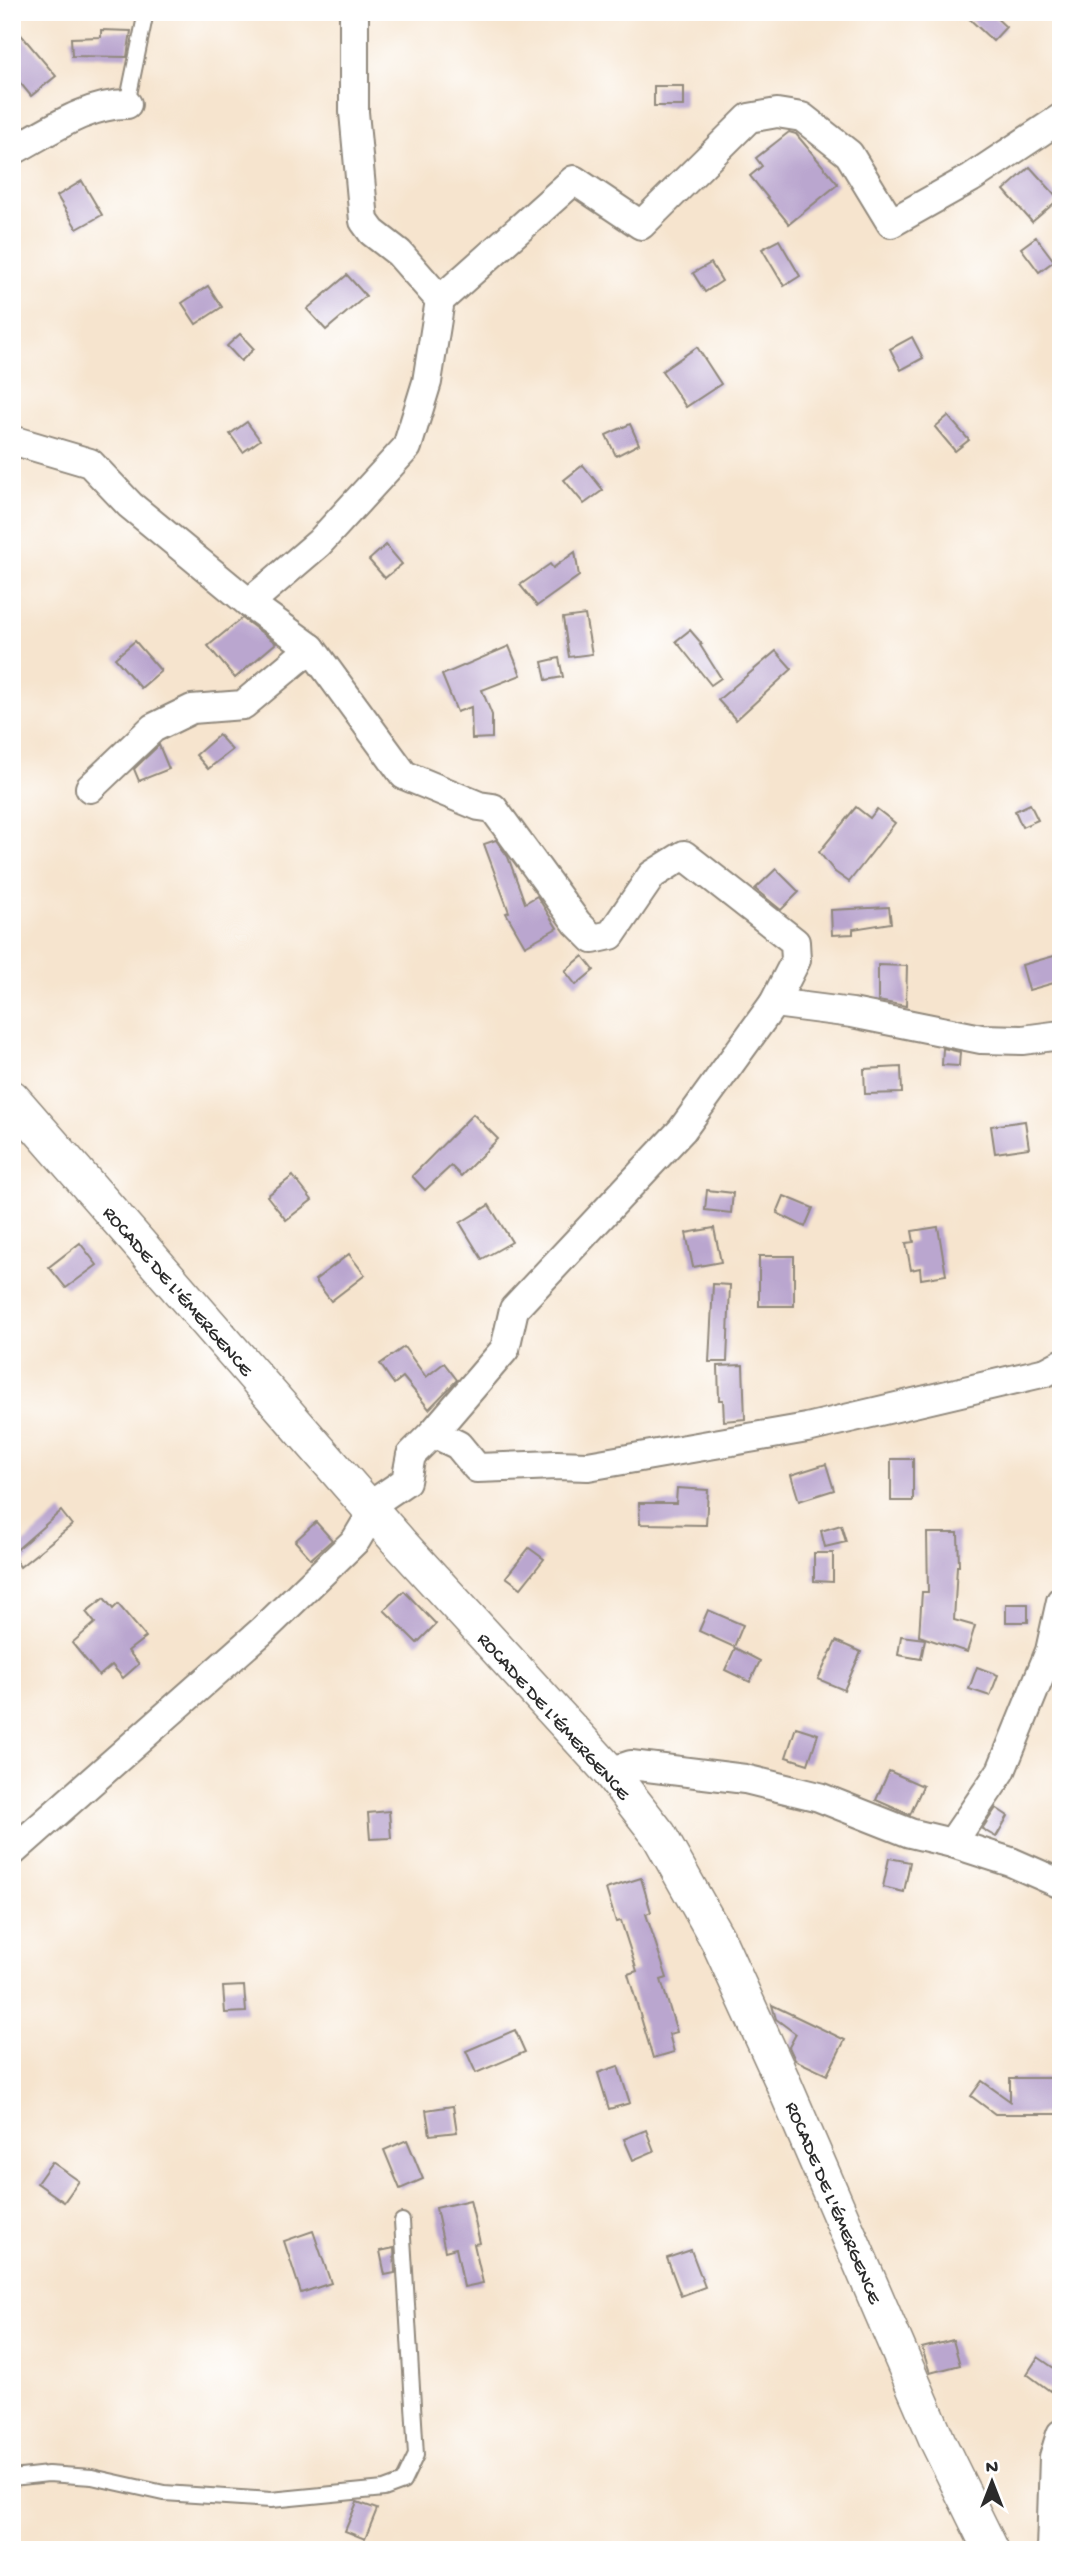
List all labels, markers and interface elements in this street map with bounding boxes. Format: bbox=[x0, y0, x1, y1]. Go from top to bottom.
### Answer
street label: ROCADE DE L'ÉMERGENCE bbox=[96, 1203, 257, 1383]
street label: ROCADE DE L'ÉMERGENCE bbox=[471, 1629, 634, 1807]
street label: ROCADE DE L'ÉMERGENCE bbox=[779, 2099, 885, 2309]
north arrow bbox=[958, 2446, 1028, 2516]
text: N bbox=[986, 2457, 998, 2480]

